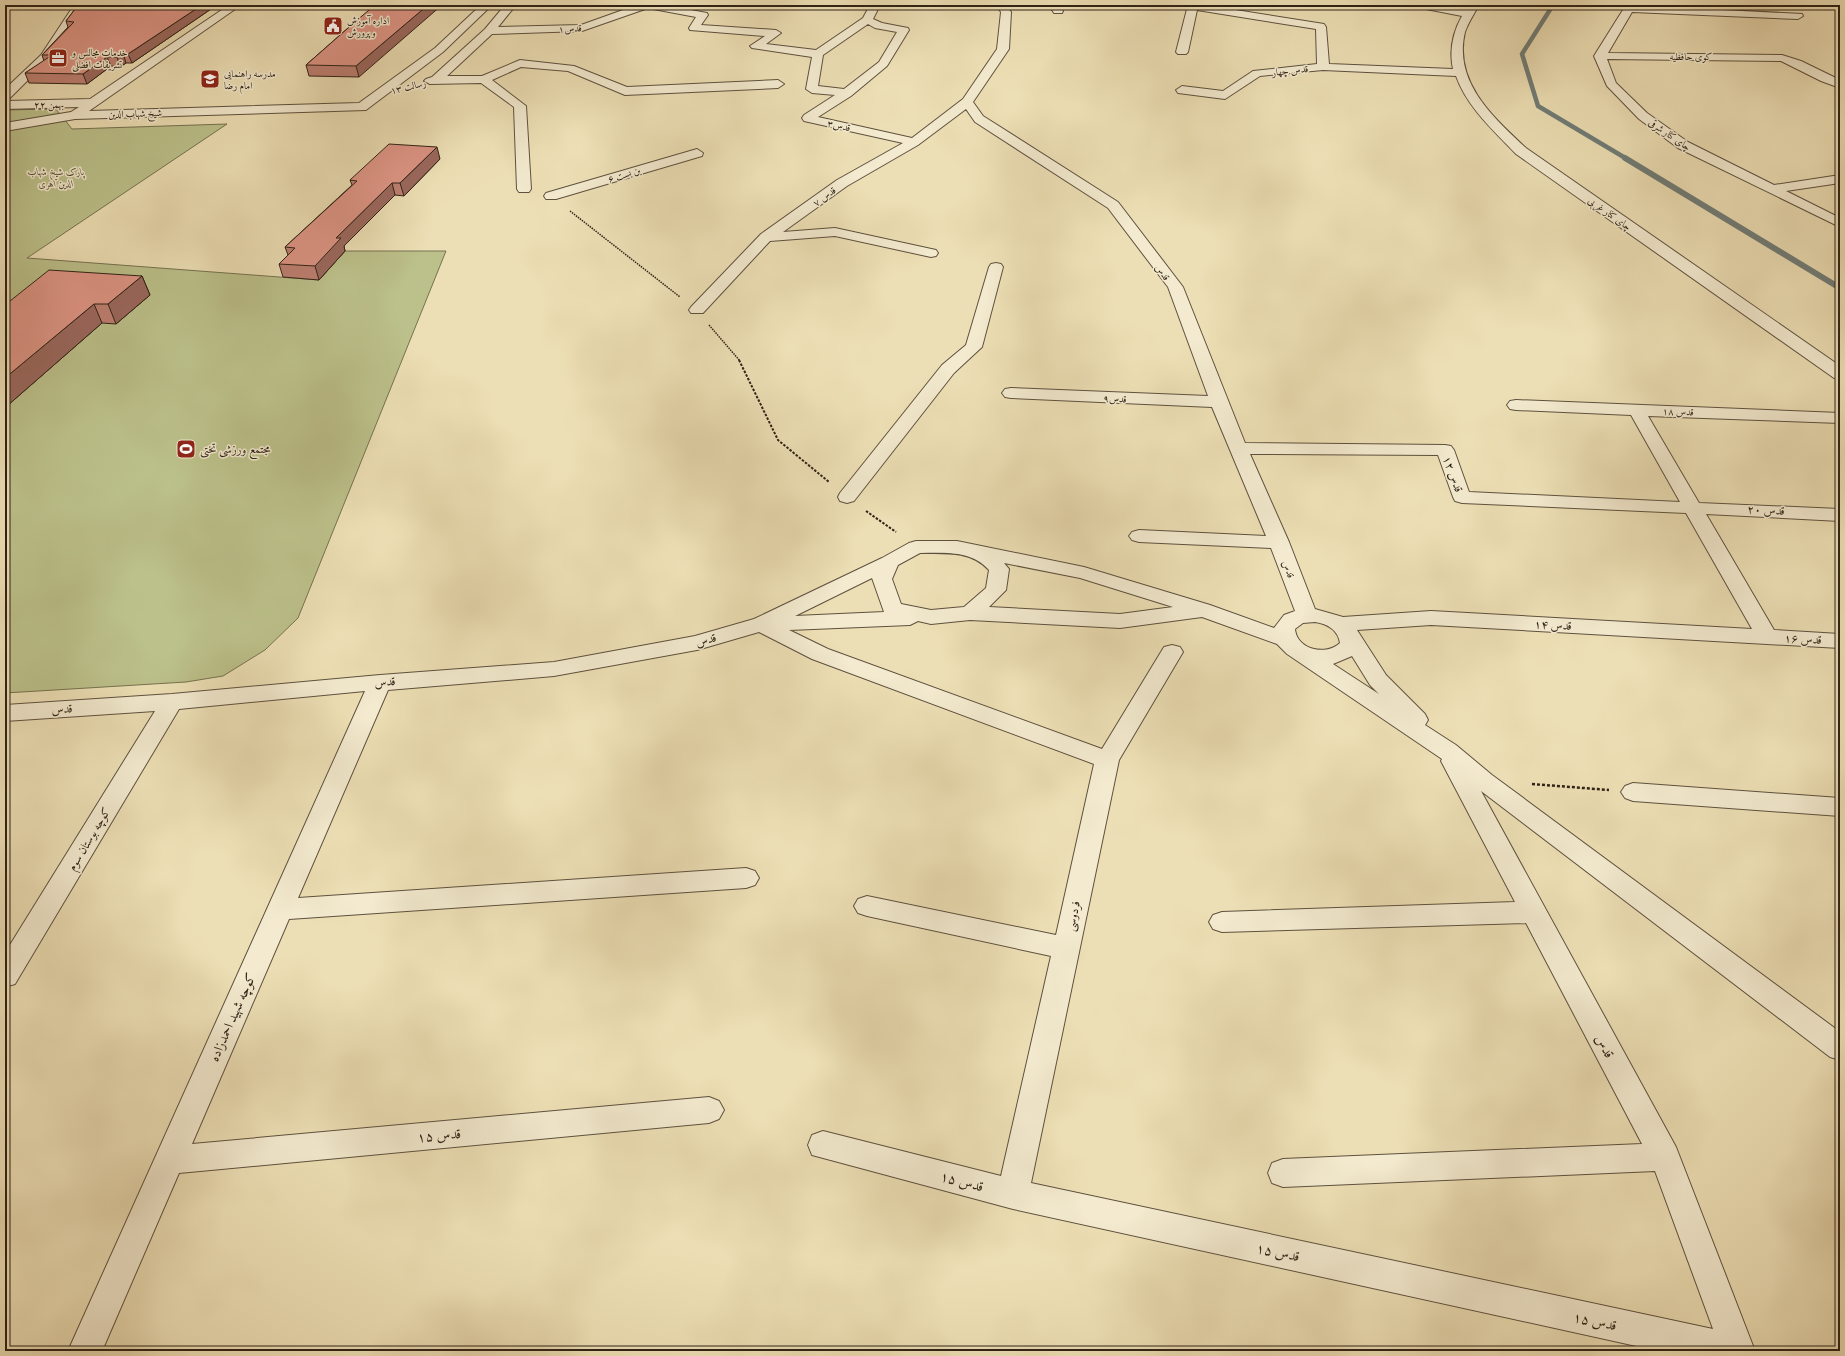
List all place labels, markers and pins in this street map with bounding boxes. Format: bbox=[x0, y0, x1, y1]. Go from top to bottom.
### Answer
place label: اداره آموزش و پرورش bbox=[347, 14, 389, 40]
public building icon: اداره آموزش و پرورش bbox=[322, 15, 344, 37]
office icon: خدمات مجالس و تشریفات افضلی bbox=[47, 47, 69, 69]
place label: خدمات مجالس و تشریفات افضلی bbox=[71, 47, 127, 72]
school or university icon: مدرسه راهنمایی امام رضا bbox=[199, 68, 221, 90]
place label: مدرسه راهنمایی امام رضا bbox=[224, 68, 276, 95]
sports icon: مجتمع ورزشی تختی bbox=[175, 438, 197, 460]
place label: مجتمع ورزشی تختی bbox=[200, 442, 271, 460]

